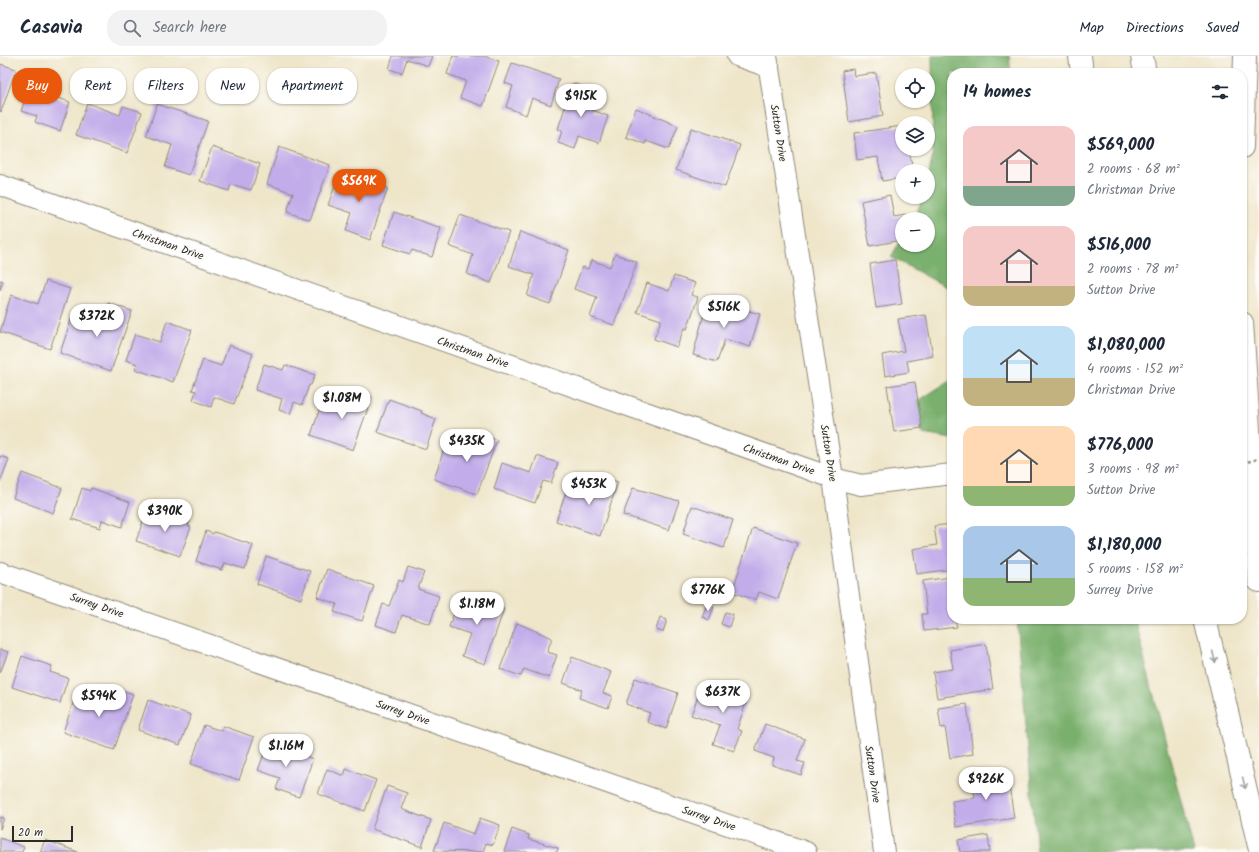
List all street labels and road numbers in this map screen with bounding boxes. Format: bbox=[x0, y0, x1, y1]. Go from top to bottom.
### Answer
street label: Sutton Drive bbox=[765, 103, 791, 163]
street label: Christman Drive bbox=[129, 224, 206, 266]
street label: Christman Drive bbox=[434, 332, 511, 374]
street label: Sutton Drive bbox=[815, 423, 841, 483]
street label: Christman Drive bbox=[740, 439, 817, 481]
street label: Surrey Drive bbox=[67, 588, 126, 624]
street label: Surrey Drive bbox=[373, 695, 432, 731]
street label: Sutton Drive bbox=[859, 744, 885, 804]
street label: Surrey Drive bbox=[679, 801, 738, 837]

